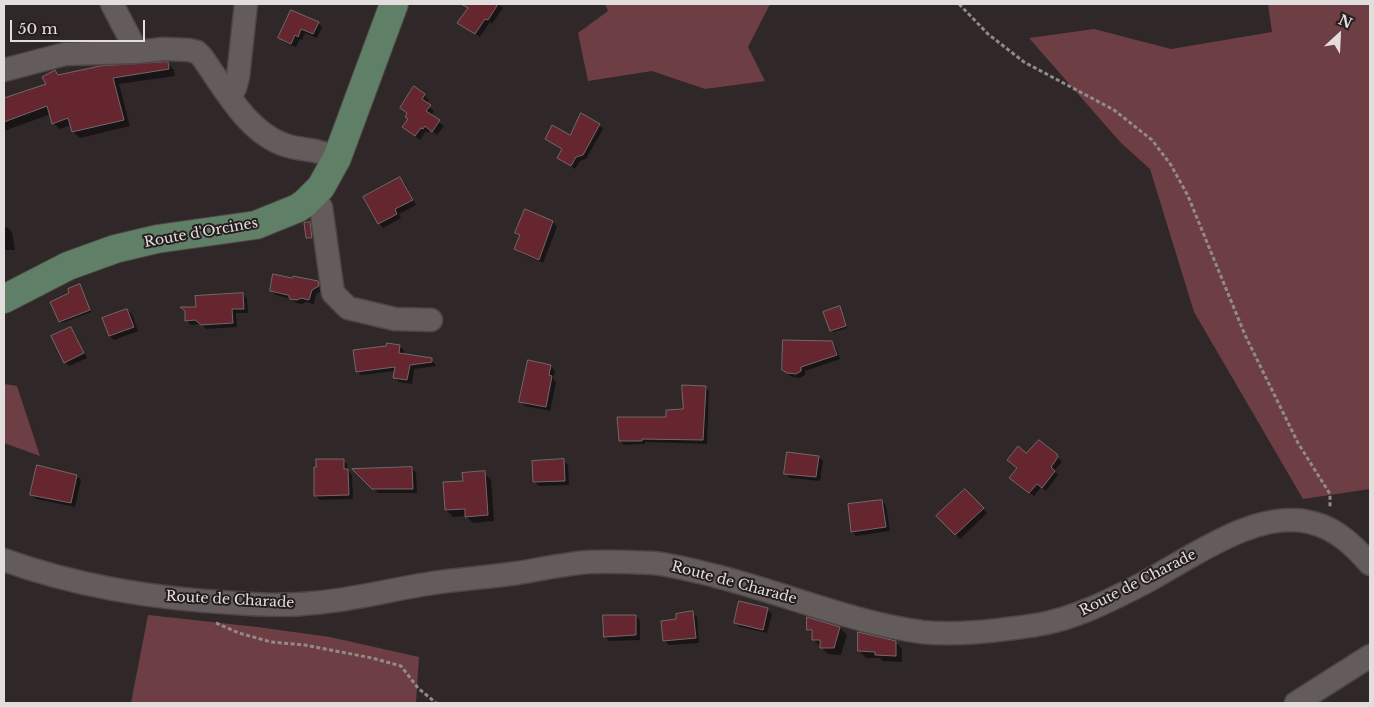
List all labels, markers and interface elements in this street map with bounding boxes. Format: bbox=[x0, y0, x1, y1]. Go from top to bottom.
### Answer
scale bar bbox=[12, 10, 148, 42]
north arrow bbox=[1314, 10, 1364, 60]
text: N bbox=[1336, 10, 1355, 32]
text: 50 m bbox=[18, 19, 58, 38]
street label: Route d'Orcines bbox=[143, 215, 259, 251]
street label: Route de Charade bbox=[1077, 546, 1199, 620]
street label: Route de Charade bbox=[670, 558, 798, 608]
street label: Route de Charade bbox=[165, 588, 295, 612]

